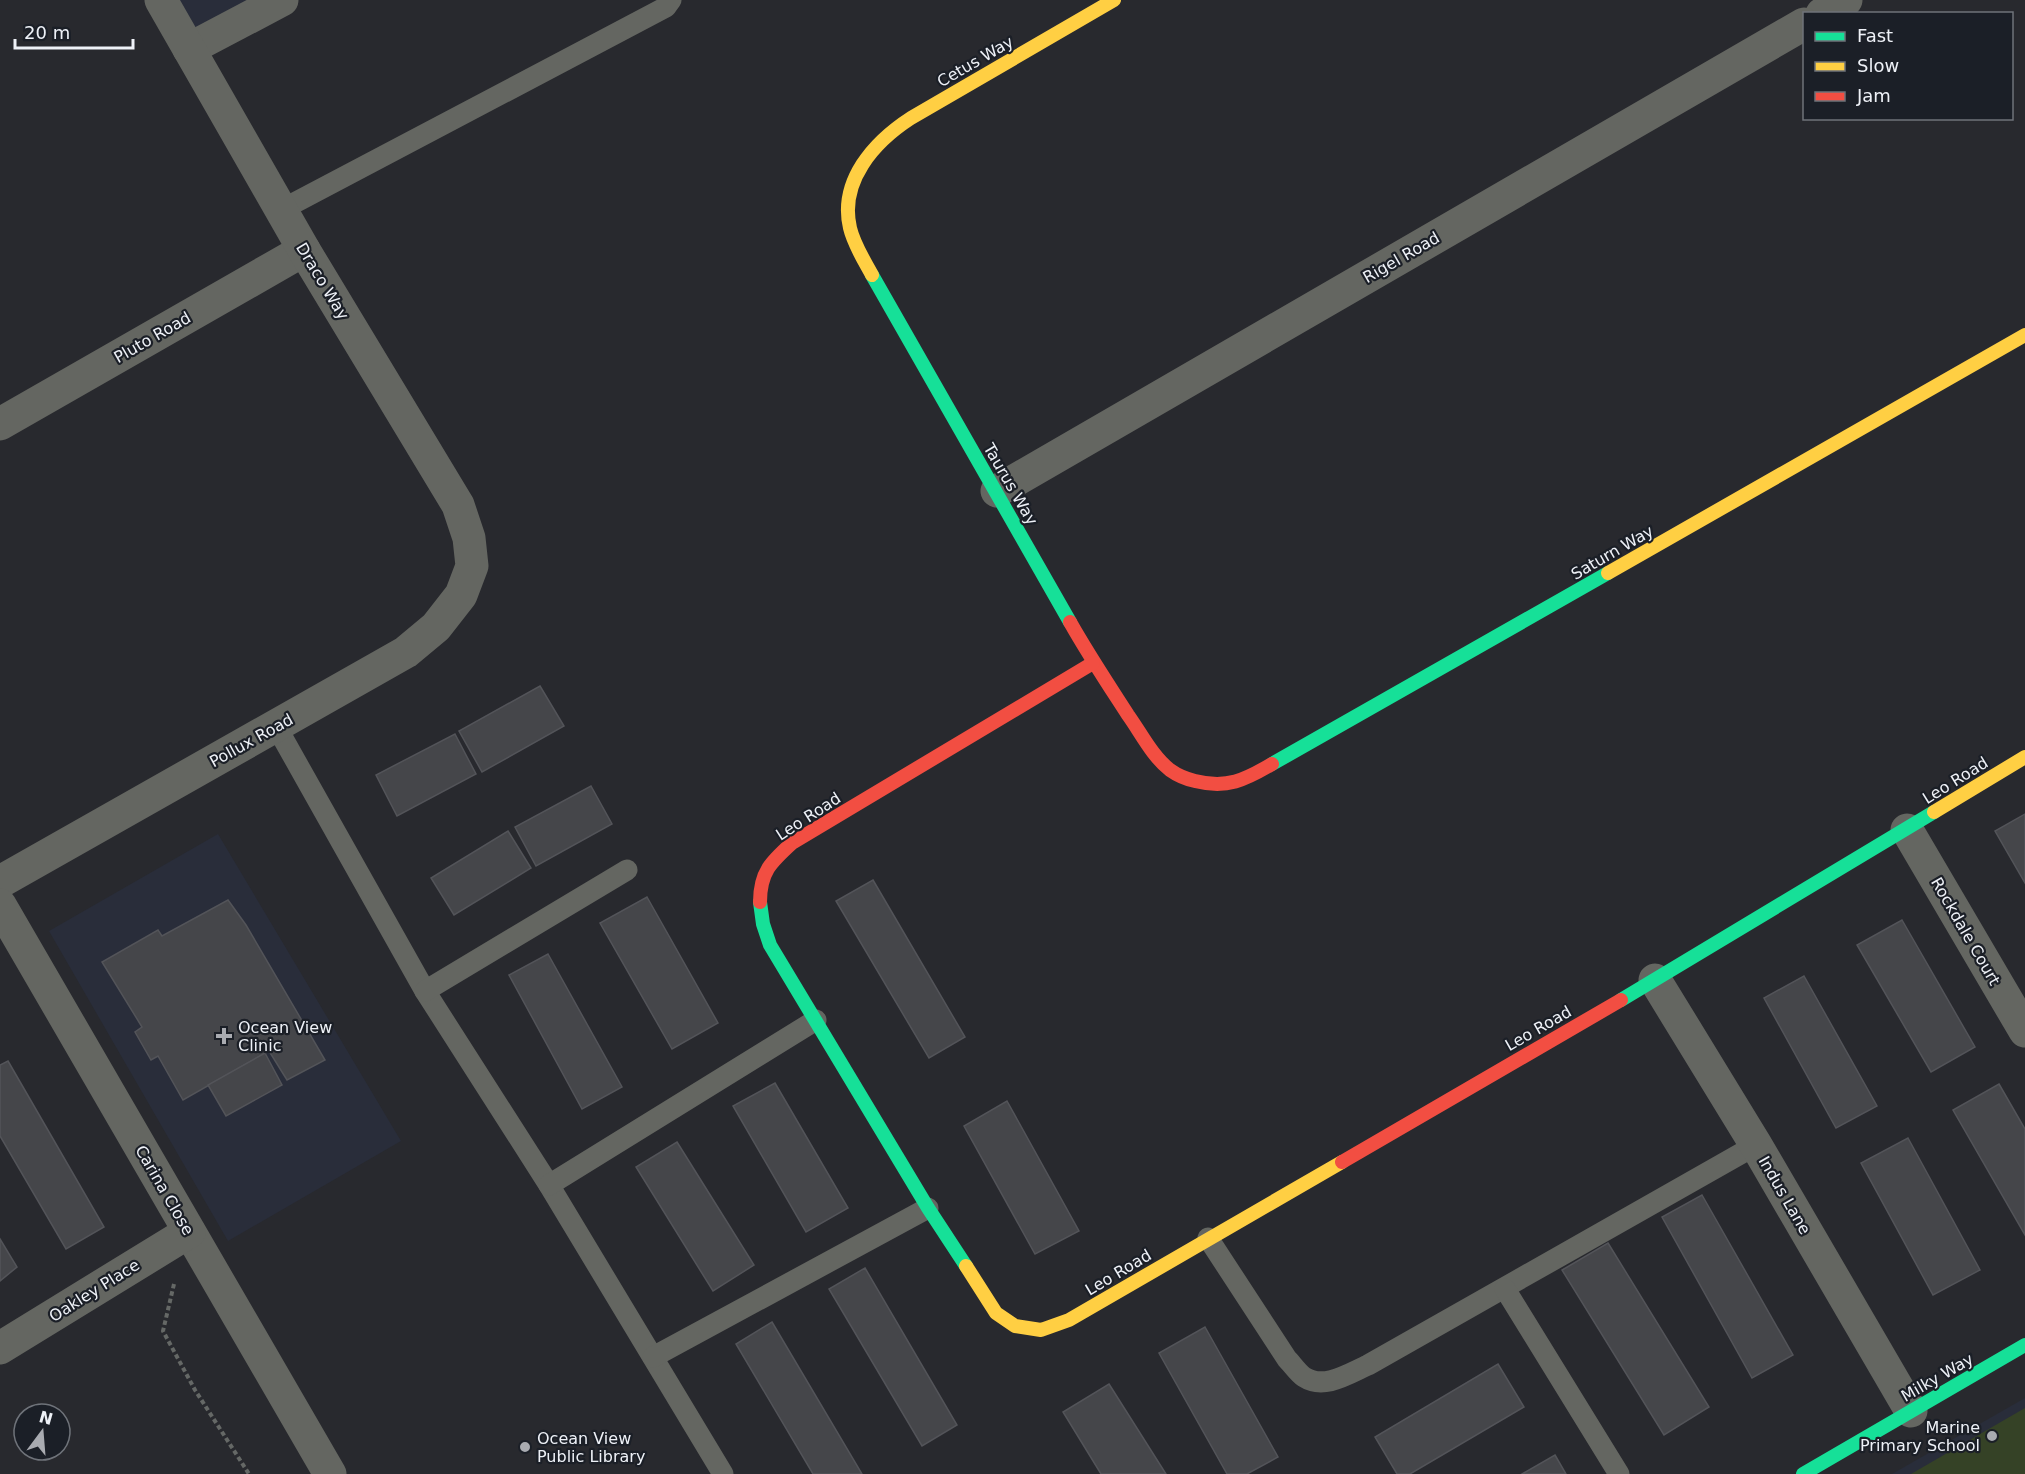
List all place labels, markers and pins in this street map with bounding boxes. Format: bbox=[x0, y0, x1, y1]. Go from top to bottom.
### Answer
place label: Ocean View Clinic bbox=[238, 1018, 332, 1055]
marker: Ocean View Clinic bbox=[215, 1027, 233, 1045]
place label: Marine Primary School bbox=[1860, 1418, 1980, 1455]
place label: Ocean View Public Library bbox=[537, 1429, 645, 1466]
marker: Marine Primary School bbox=[1985, 1429, 1999, 1443]
marker: Ocean View Public Library bbox=[518, 1440, 532, 1454]

